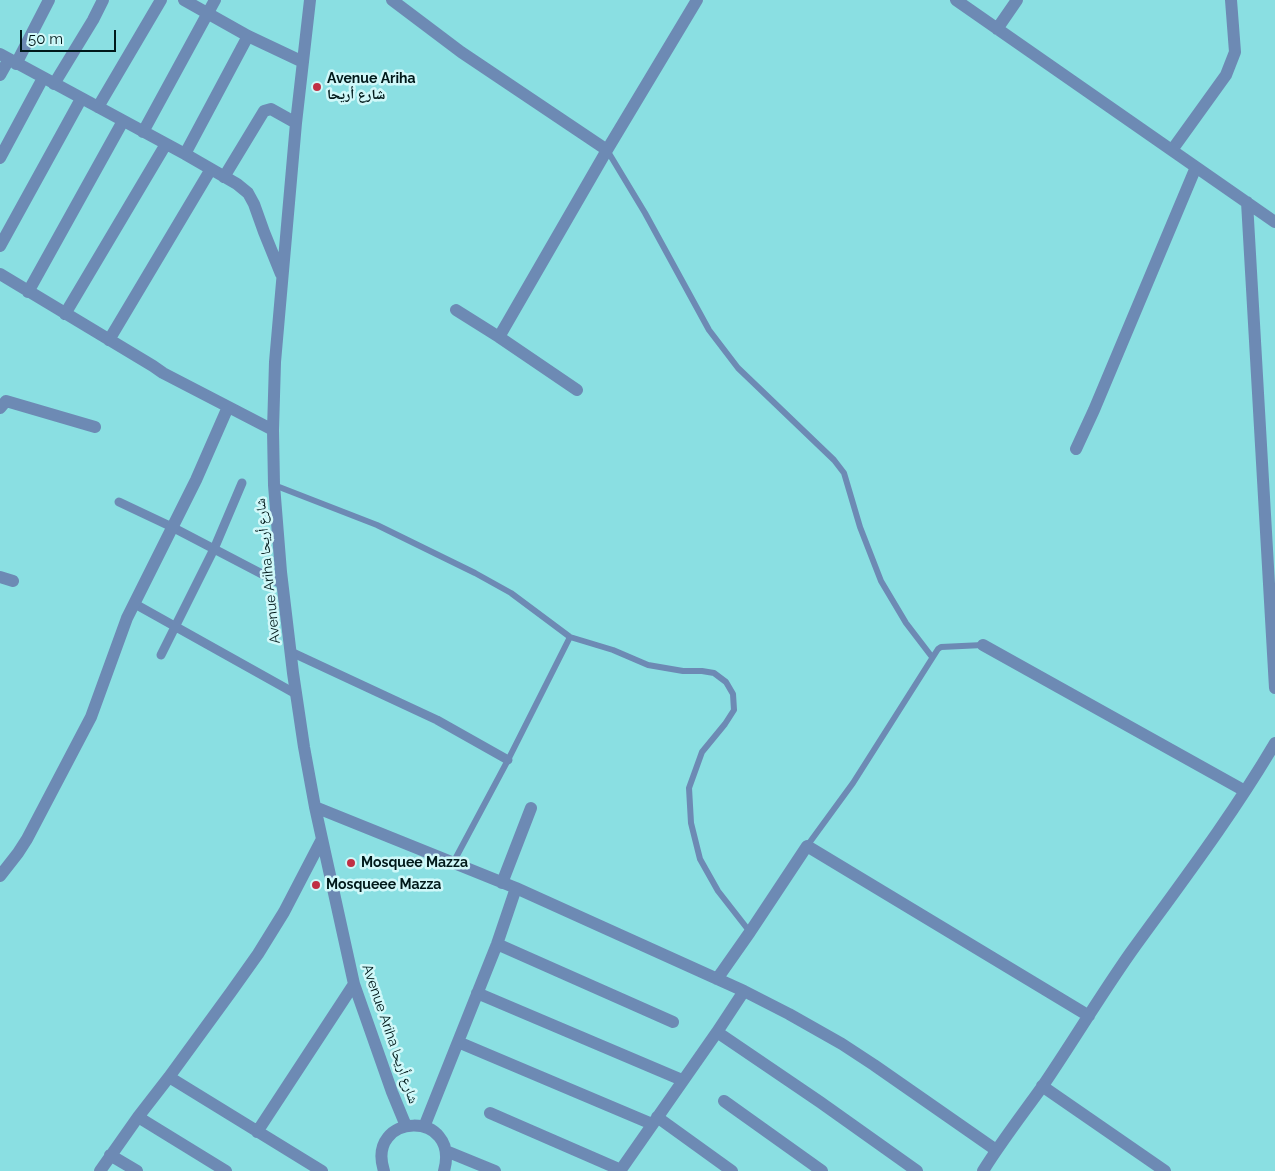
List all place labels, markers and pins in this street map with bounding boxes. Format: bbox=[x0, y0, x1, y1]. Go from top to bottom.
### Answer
place label: Avenue Ariha شارع أريحا bbox=[327, 71, 416, 104]
marker: Avenue Ariha شارع أريحا bbox=[311, 81, 323, 93]
place label: Mosquee Mazza bbox=[361, 855, 468, 871]
marker: Mosquee Mazza bbox=[345, 857, 357, 869]
place label: Mosqueee Mazza bbox=[326, 877, 441, 893]
marker: Mosqueee Mazza bbox=[310, 879, 322, 891]

